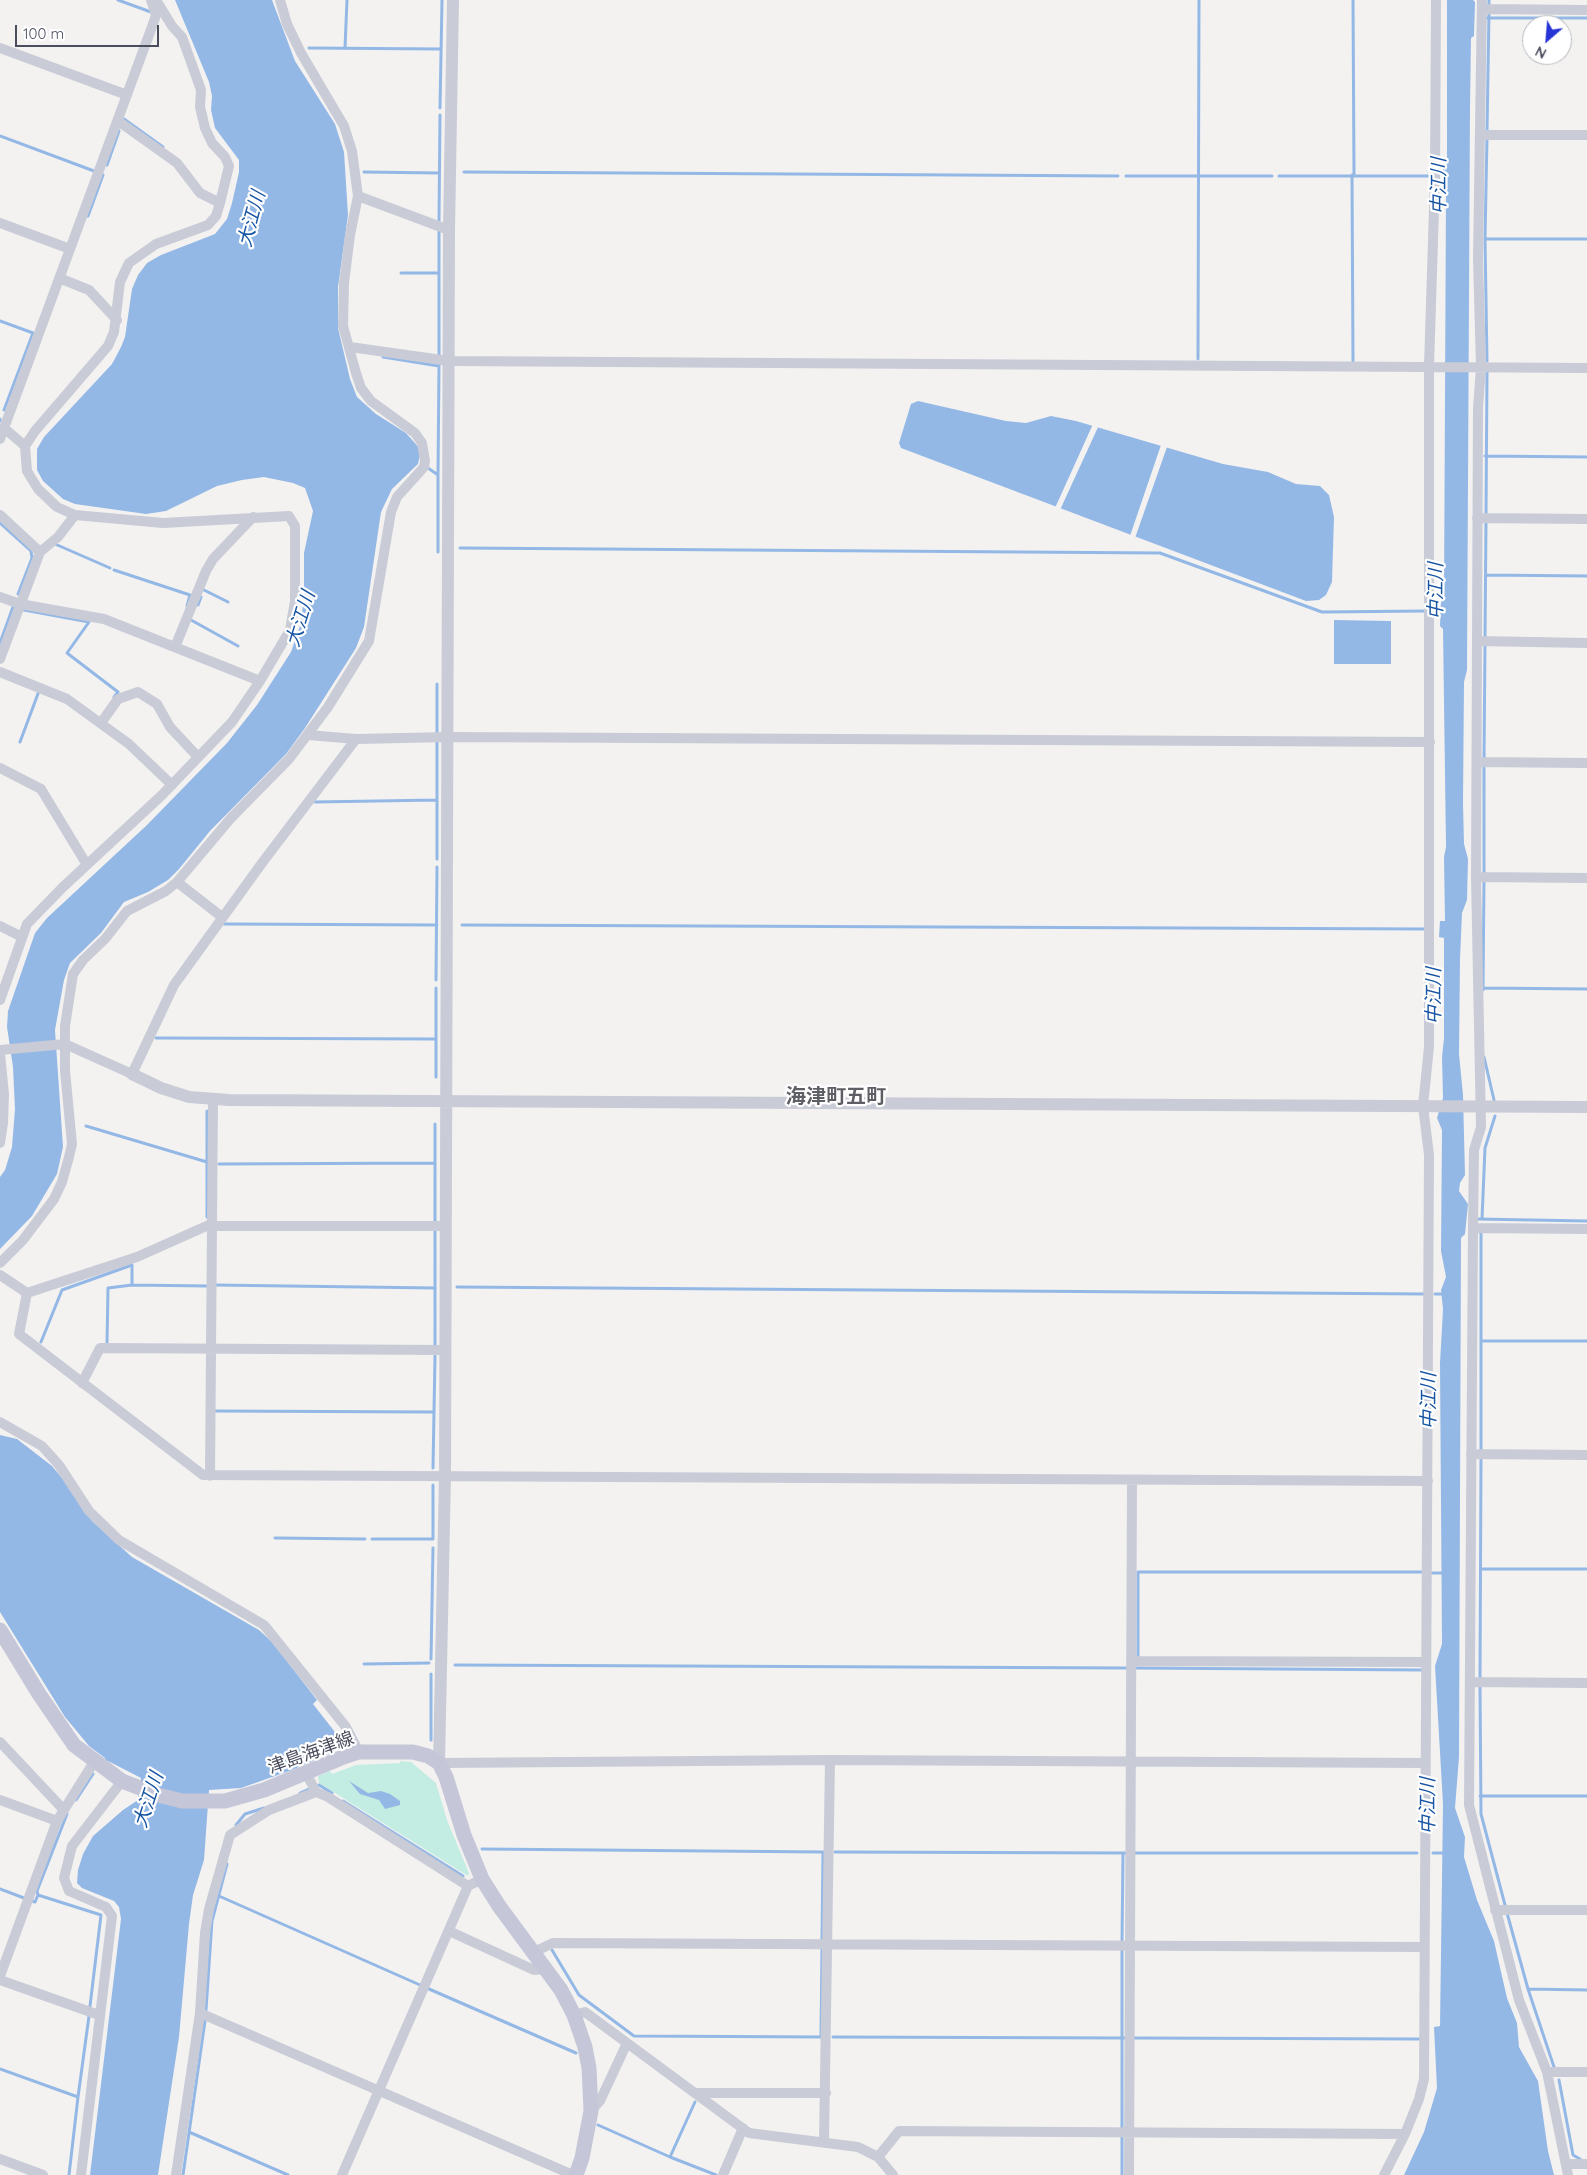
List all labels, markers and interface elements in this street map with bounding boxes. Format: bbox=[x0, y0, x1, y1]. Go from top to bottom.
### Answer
scale bar bbox=[18, 15, 161, 47]
north arrow bbox=[1522, 15, 1572, 65]
text: 100 m bbox=[23, 24, 64, 43]
text: N bbox=[1532, 42, 1549, 63]
water label: 中江川 bbox=[1428, 158, 1450, 214]
water label: 大江川 bbox=[234, 189, 270, 249]
water label: 中江川 bbox=[1425, 563, 1447, 619]
water label: 大江川 bbox=[282, 588, 320, 650]
water label: 中江川 bbox=[1423, 968, 1445, 1024]
district label: 海津町五町 bbox=[786, 1085, 886, 1109]
water label: 中江川 bbox=[1418, 1373, 1440, 1429]
street label: 津島海津線 bbox=[265, 1727, 357, 1779]
water label: 大江川 bbox=[129, 1769, 169, 1831]
water label: 中江川 bbox=[1417, 1778, 1439, 1834]

